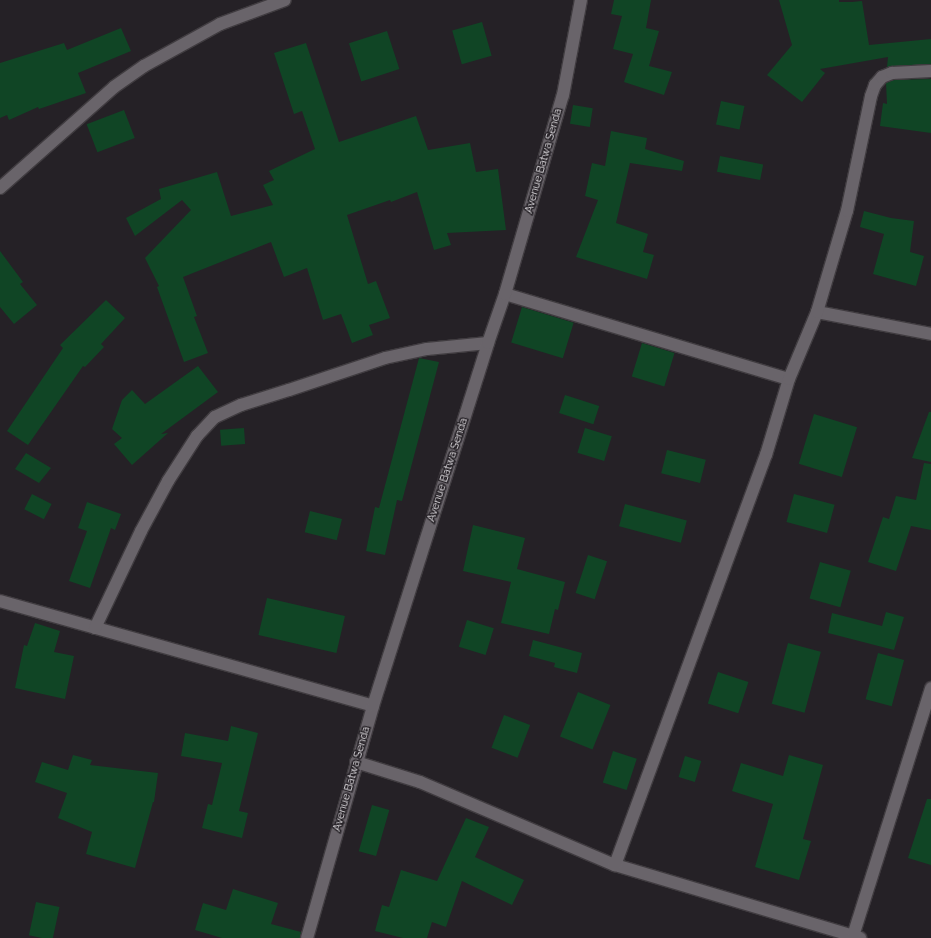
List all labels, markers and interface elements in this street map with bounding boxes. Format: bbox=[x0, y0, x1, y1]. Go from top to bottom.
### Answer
street label: Avenue Batwa Senda bbox=[523, 107, 565, 215]
street label: Avenue Batwa Senda bbox=[425, 416, 471, 524]
street label: Avenue Batwa Senda bbox=[331, 725, 373, 833]

